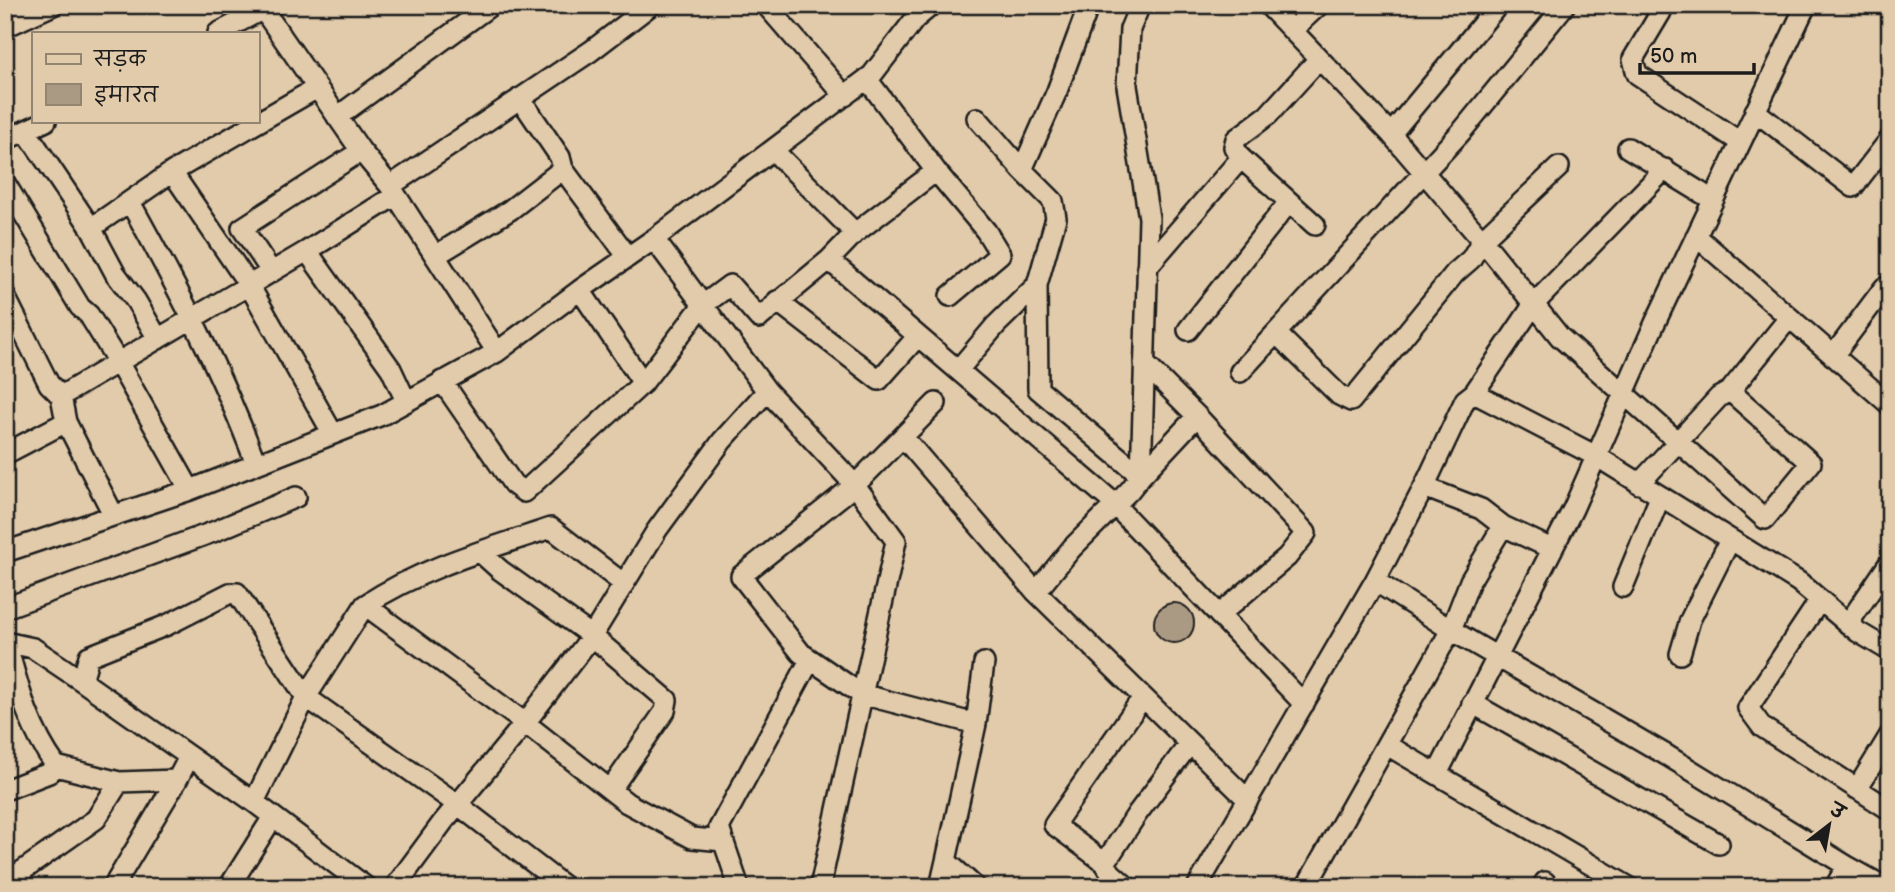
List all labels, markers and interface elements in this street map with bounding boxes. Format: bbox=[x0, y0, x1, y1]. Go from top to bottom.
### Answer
legend bbox=[32, 32, 259, 122]
scale bar bbox=[1640, 32, 1753, 76]
text: 50 m bbox=[1650, 44, 1697, 69]
text: सड़क bbox=[93, 47, 147, 72]
text: इमारत bbox=[94, 83, 160, 108]
north arrow bbox=[1794, 790, 1864, 860]
text: उ bbox=[1824, 798, 1850, 826]

